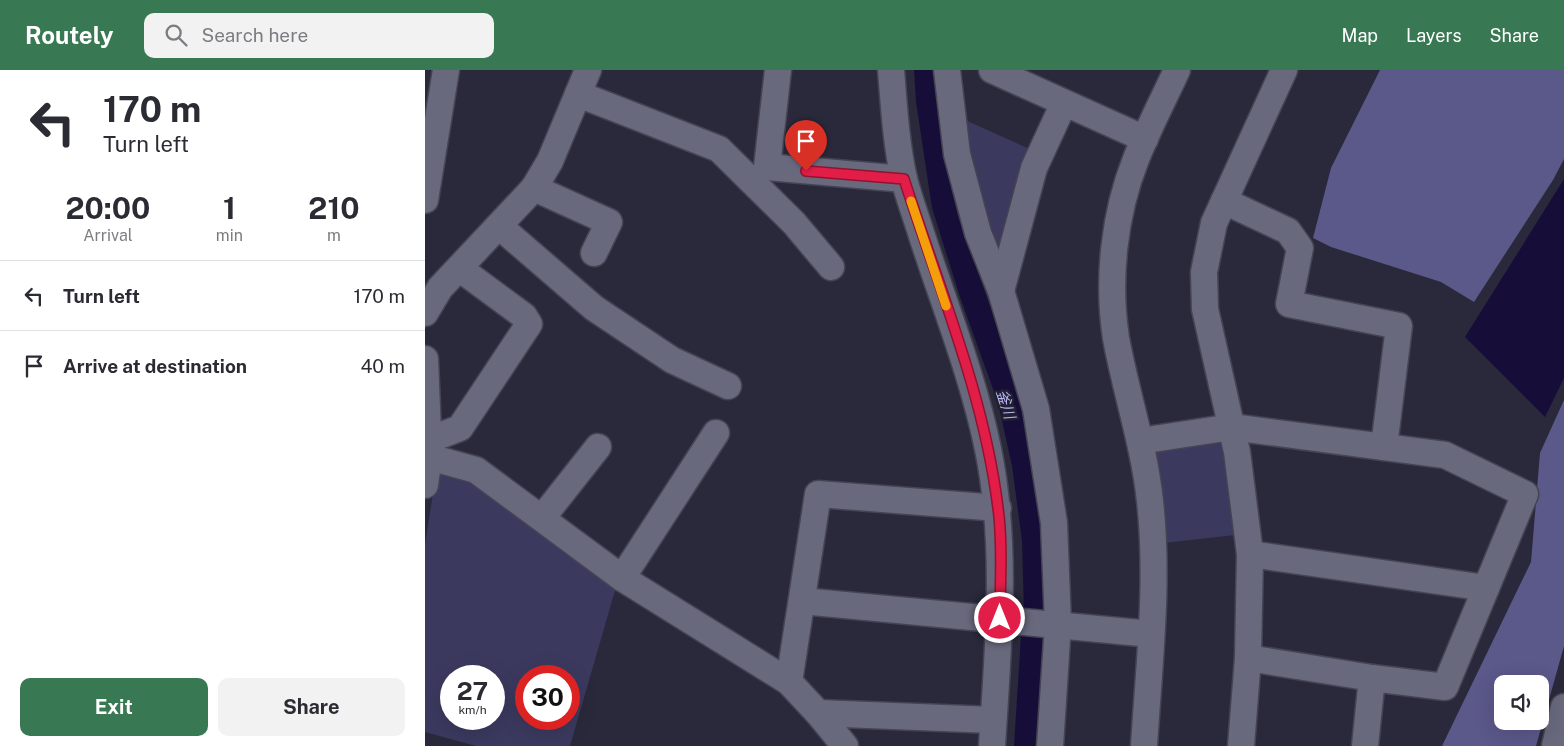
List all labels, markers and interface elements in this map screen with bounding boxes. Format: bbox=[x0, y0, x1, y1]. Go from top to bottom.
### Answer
search box bbox=[144, 13, 494, 58]
text: Routely bbox=[25, 21, 114, 49]
icon: search bbox=[162, 21, 190, 49]
text: Search here bbox=[202, 24, 308, 46]
text: Map bbox=[1342, 25, 1378, 46]
text: Layers bbox=[1406, 25, 1462, 46]
text: Share bbox=[1490, 25, 1539, 46]
text: 170 m bbox=[103, 89, 201, 130]
icon: left bbox=[20, 90, 85, 155]
pin bbox=[785, 120, 827, 171]
icon: arrive bbox=[792, 127, 820, 155]
text: Turn left bbox=[103, 131, 189, 157]
text: 20:00 bbox=[65, 190, 150, 226]
text: 1 bbox=[223, 190, 236, 226]
text: 210 bbox=[308, 190, 360, 226]
text: Arrival bbox=[83, 226, 133, 245]
text: min bbox=[216, 226, 243, 245]
text: m bbox=[327, 226, 341, 245]
icon: left bbox=[20, 282, 48, 310]
text: Turn left bbox=[63, 285, 140, 307]
text: 170 m bbox=[354, 285, 405, 307]
icon: arrive bbox=[20, 352, 48, 380]
text: Arrive at destination bbox=[63, 355, 247, 377]
text: 40 m bbox=[360, 355, 405, 377]
water label: 釜川 bbox=[993, 387, 1019, 423]
position arrow bbox=[973, 591, 1025, 643]
speed limit sign: 30 bbox=[515, 665, 580, 730]
map controls bbox=[1494, 675, 1549, 730]
button: sound bbox=[1494, 675, 1549, 730]
text: 27 bbox=[457, 676, 488, 706]
button: Exit bbox=[20, 678, 208, 736]
button: Share bbox=[218, 678, 405, 736]
text: km/h bbox=[458, 703, 487, 717]

